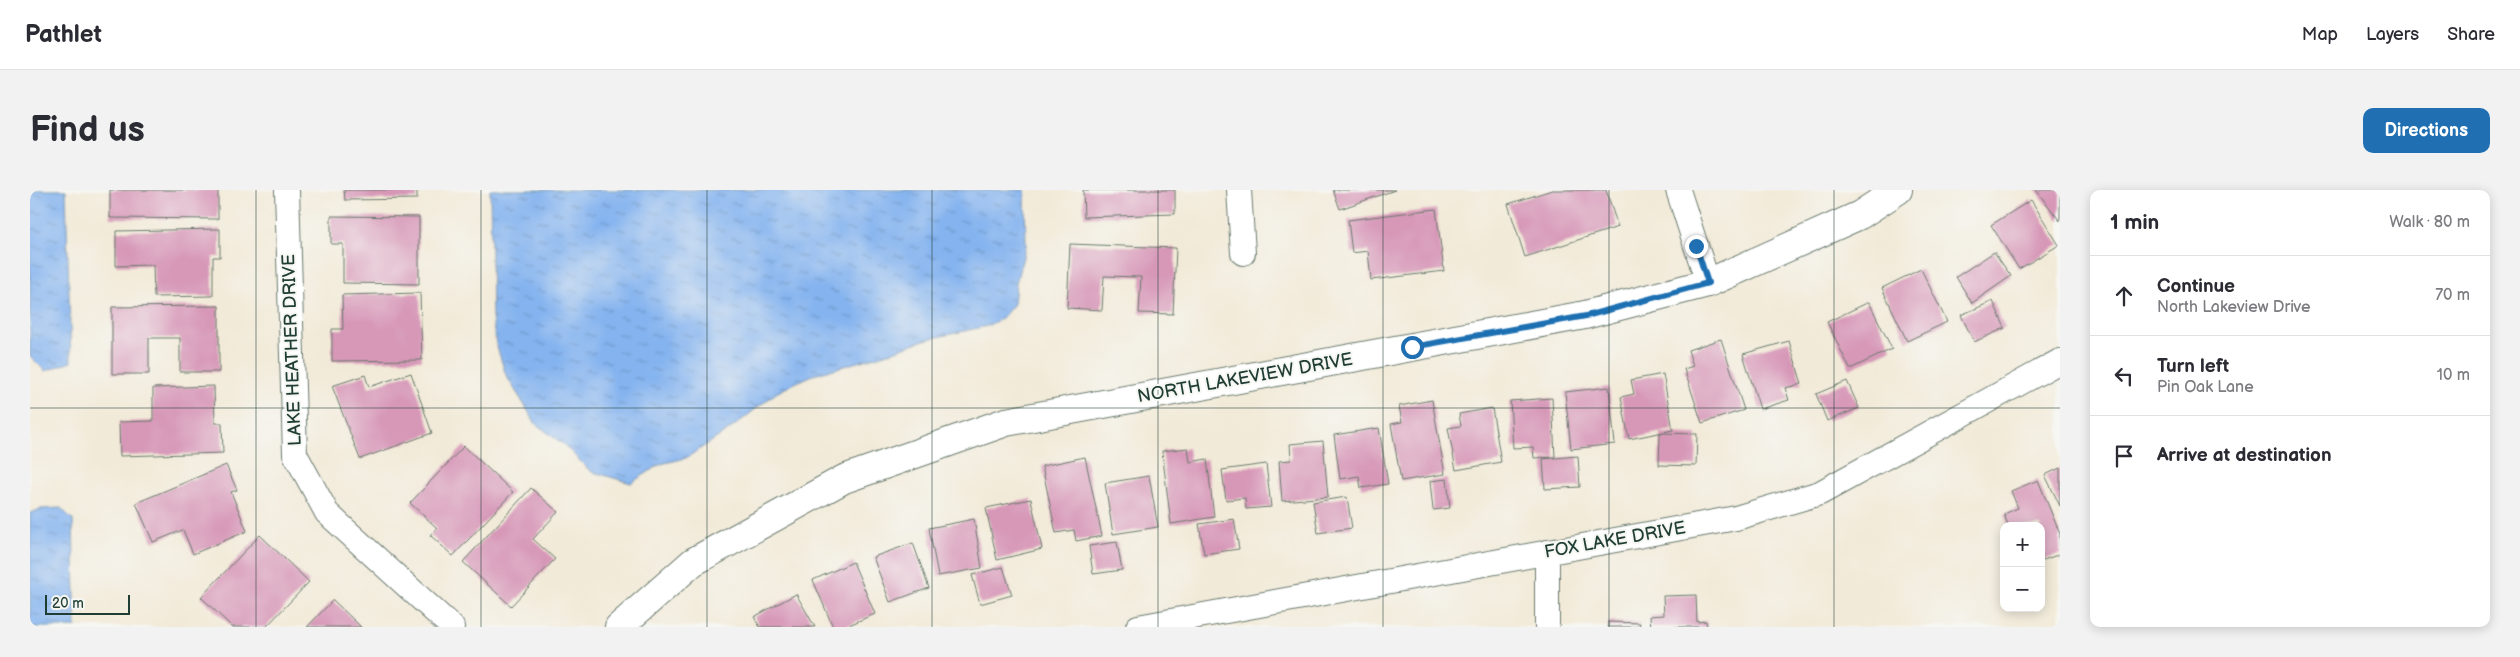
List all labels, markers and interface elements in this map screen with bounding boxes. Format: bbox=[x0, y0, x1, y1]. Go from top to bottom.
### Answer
text: Pathlet bbox=[25, 20, 102, 49]
text: Map bbox=[2302, 24, 2338, 45]
text: Layers bbox=[2366, 24, 2419, 45]
text: Share bbox=[2447, 24, 2495, 45]
button: Directions bbox=[2363, 108, 2490, 153]
text: Find us bbox=[30, 109, 145, 152]
text: 1 min bbox=[2110, 210, 2159, 235]
text: Walk · 80 m bbox=[2389, 213, 2470, 232]
route end bbox=[1685, 235, 1708, 258]
street label: LAKE HEATHER DRIVE bbox=[278, 254, 306, 446]
text: Continue bbox=[2157, 275, 2235, 298]
icon: ahead bbox=[2110, 282, 2138, 310]
text: 70 m bbox=[2435, 286, 2470, 305]
text: North Lakeview Drive bbox=[2157, 298, 2311, 317]
route start bbox=[1401, 336, 1424, 359]
street label: NORTH LAKEVIEW DRIVE bbox=[1136, 349, 1354, 407]
text: Turn left bbox=[2157, 355, 2229, 378]
icon: left bbox=[2110, 362, 2138, 390]
text: 10 m bbox=[2437, 366, 2470, 385]
text: Pin Oak Lane bbox=[2157, 378, 2254, 397]
icon: arrive bbox=[2110, 442, 2138, 470]
text: Arrive at destination bbox=[2157, 444, 2332, 467]
street label: FOX LAKE DRIVE bbox=[1543, 517, 1687, 563]
map controls bbox=[2000, 522, 2045, 612]
button: + bbox=[2000, 522, 2045, 567]
button: − bbox=[2000, 567, 2045, 612]
scale bar bbox=[45, 592, 130, 615]
text: 20 m bbox=[52, 595, 84, 612]

